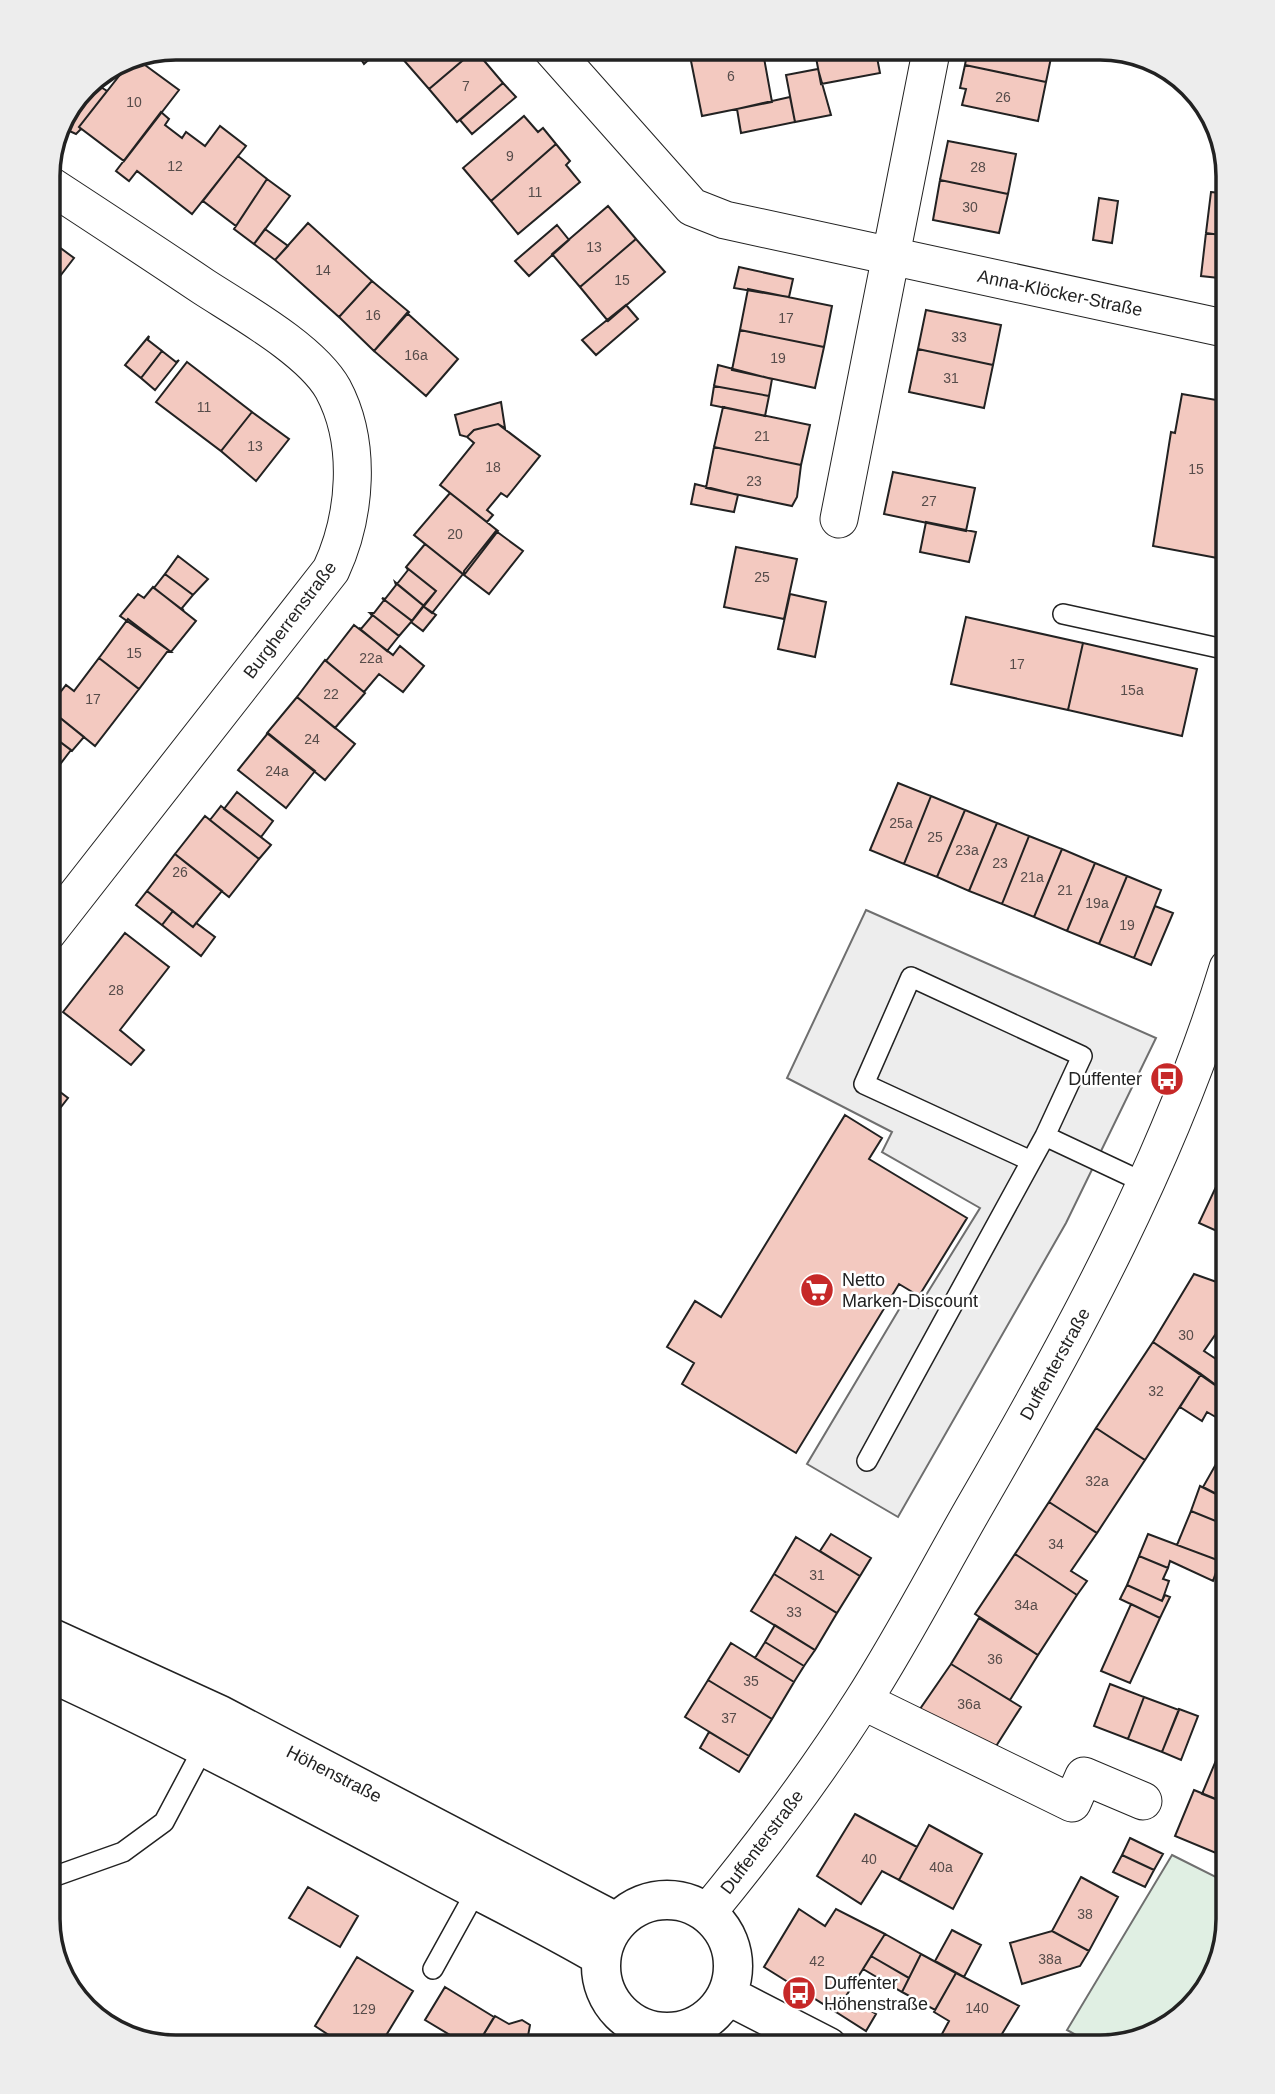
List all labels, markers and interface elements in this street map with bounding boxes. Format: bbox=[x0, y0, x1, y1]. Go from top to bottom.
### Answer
house number: 6 bbox=[727, 68, 735, 84]
house number: 7 bbox=[462, 78, 470, 94]
house number: 26 bbox=[995, 89, 1011, 105]
house number: 10 bbox=[126, 94, 142, 110]
house number: 9 bbox=[506, 148, 514, 164]
house number: 12 bbox=[167, 158, 183, 174]
house number: 28 bbox=[970, 159, 986, 175]
house number: 11 bbox=[528, 184, 542, 200]
house number: 30 bbox=[962, 199, 978, 215]
house number: 13 bbox=[586, 239, 602, 255]
house number: 14 bbox=[315, 262, 331, 278]
street label: Anna-Klöcker-Straße bbox=[976, 266, 1144, 320]
house number: 15 bbox=[614, 272, 630, 288]
house number: 16 bbox=[365, 307, 381, 323]
house number: 17 bbox=[778, 310, 794, 326]
house number: 33 bbox=[951, 329, 967, 345]
house number: 16a bbox=[404, 347, 428, 363]
house number: 19 bbox=[770, 350, 786, 366]
house number: 31 bbox=[943, 370, 959, 386]
house number: 11 bbox=[197, 399, 211, 415]
house number: 21 bbox=[754, 428, 770, 444]
house number: 13 bbox=[247, 438, 263, 454]
house number: 18 bbox=[485, 459, 501, 475]
house number: 15 bbox=[1188, 461, 1204, 477]
house number: 23 bbox=[746, 473, 762, 489]
house number: 27 bbox=[921, 493, 937, 509]
house number: 20 bbox=[447, 526, 463, 542]
street label: Burgherrenstraße bbox=[240, 558, 340, 682]
house number: 25 bbox=[754, 569, 770, 585]
house number: 15 bbox=[126, 645, 142, 661]
house number: 22a bbox=[359, 650, 383, 666]
house number: 17 bbox=[1009, 656, 1025, 672]
house number: 15a bbox=[1120, 682, 1144, 698]
house number: 22 bbox=[323, 686, 339, 702]
house number: 17 bbox=[85, 691, 101, 707]
house number: 24 bbox=[304, 731, 320, 747]
house number: 24a bbox=[265, 763, 289, 779]
house number: 25a bbox=[889, 815, 913, 831]
house number: 25 bbox=[927, 829, 943, 845]
house number: 23a bbox=[955, 842, 979, 858]
house number: 23 bbox=[992, 855, 1008, 871]
house number: 26 bbox=[172, 864, 188, 880]
house number: 21a bbox=[1020, 869, 1044, 885]
house number: 21 bbox=[1057, 882, 1073, 898]
house number: 19a bbox=[1085, 895, 1109, 911]
house number: 19 bbox=[1119, 917, 1135, 933]
house number: 28 bbox=[108, 982, 124, 998]
bus stop icon: Duffenter bbox=[1148, 1060, 1186, 1098]
place label: Duffenter bbox=[1068, 1069, 1142, 1089]
place label: Netto Marken-Discount bbox=[842, 1270, 978, 1311]
supermarket icon: Netto Marken-Discount bbox=[798, 1271, 836, 1309]
street label: Duffenterstraße bbox=[1016, 1305, 1094, 1423]
house number: 30 bbox=[1178, 1327, 1194, 1343]
house number: 32 bbox=[1148, 1383, 1164, 1399]
house number: 32a bbox=[1085, 1473, 1109, 1489]
house number: 34 bbox=[1048, 1536, 1064, 1552]
house number: 31 bbox=[809, 1567, 825, 1583]
house number: 34a bbox=[1014, 1597, 1038, 1613]
house number: 33 bbox=[786, 1604, 802, 1620]
house number: 36 bbox=[987, 1651, 1003, 1667]
house number: 35 bbox=[743, 1673, 759, 1689]
house number: 36a bbox=[957, 1696, 981, 1712]
house number: 37 bbox=[721, 1710, 737, 1726]
street label: Höhenstraße bbox=[283, 1741, 385, 1807]
street label: Duffenterstraße bbox=[716, 1786, 808, 1898]
house number: 40 bbox=[861, 1851, 877, 1867]
house number: 40a bbox=[929, 1859, 953, 1875]
house number: 38 bbox=[1077, 1906, 1093, 1922]
house number: 38a bbox=[1038, 1951, 1062, 1967]
house number: 42 bbox=[809, 1953, 825, 1969]
place label: Duffenter Höhenstraße bbox=[824, 1973, 928, 2014]
bus stop icon: Duffenter Höhenstraße bbox=[780, 1974, 818, 2012]
house number: 140 bbox=[965, 2000, 989, 2016]
house number: 129 bbox=[352, 2001, 376, 2017]

